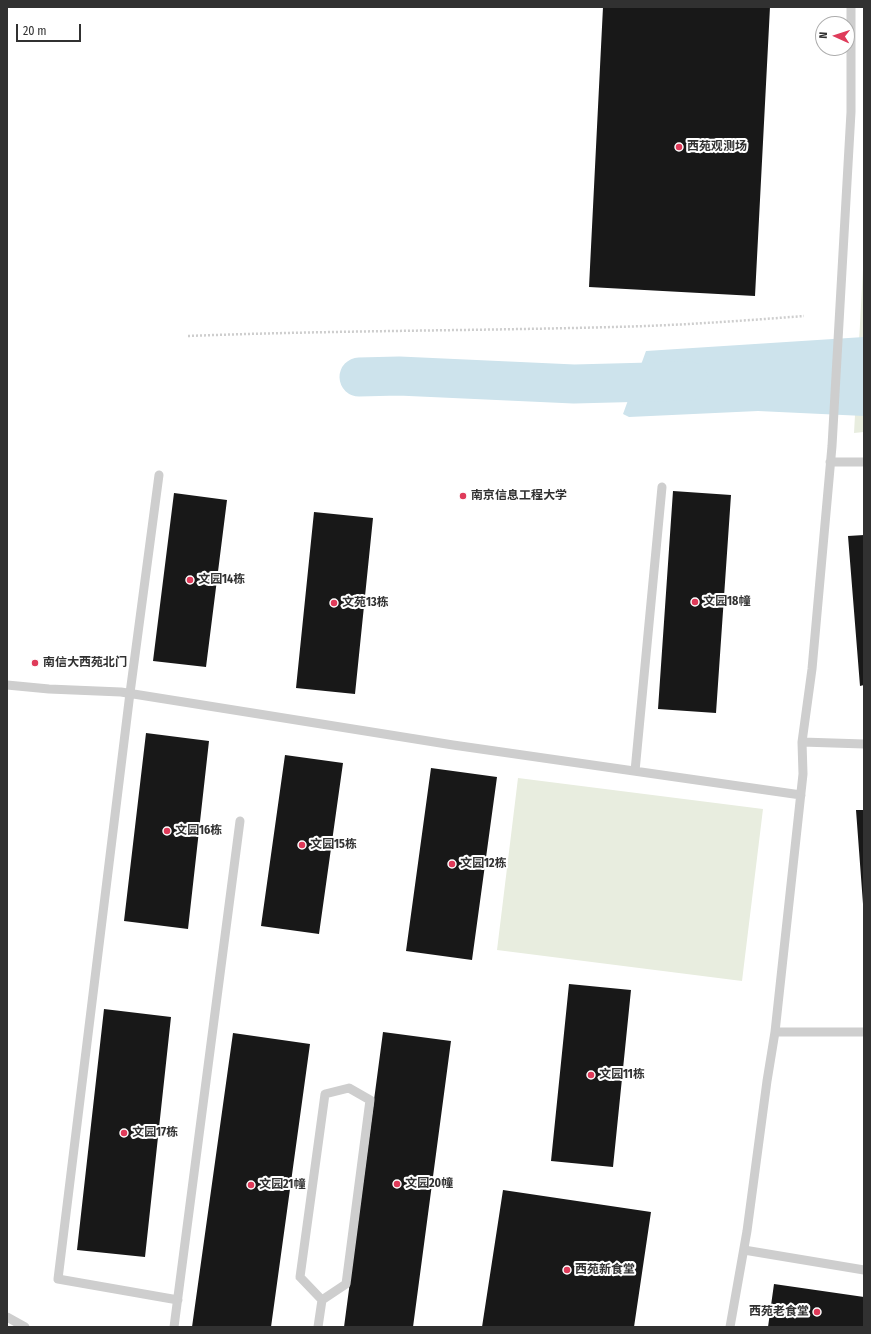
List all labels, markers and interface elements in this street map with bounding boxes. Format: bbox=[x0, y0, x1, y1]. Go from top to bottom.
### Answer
scale bar bbox=[18, 16, 83, 42]
north arrow bbox=[815, 16, 855, 56]
text: 20 m bbox=[23, 24, 47, 38]
text: N bbox=[817, 32, 830, 39]
place label: 西苑观测场 bbox=[687, 140, 747, 154]
marker: 西苑观测场 bbox=[674, 142, 684, 152]
place label: 南京信息工程大学 bbox=[471, 489, 567, 503]
marker: 南京信息工程大学 bbox=[458, 491, 468, 501]
place label: 文园14栋 bbox=[198, 573, 245, 587]
marker: 文园14栋 bbox=[185, 575, 195, 585]
place label: 文园18幢 bbox=[703, 595, 750, 609]
place label: 文苑13栋 bbox=[342, 596, 389, 610]
marker: 文园18幢 bbox=[690, 597, 700, 607]
marker: 文苑13栋 bbox=[329, 598, 339, 608]
place label: 南信大西苑北门 bbox=[43, 656, 127, 670]
marker: 南信大西苑北门 bbox=[30, 658, 40, 668]
place label: 文园16栋 bbox=[175, 824, 222, 838]
marker: 文园16栋 bbox=[162, 826, 172, 836]
place label: 文园15栋 bbox=[310, 838, 357, 852]
marker: 文园15栋 bbox=[297, 840, 307, 850]
place label: 文园12栋 bbox=[460, 857, 507, 871]
marker: 文园12栋 bbox=[447, 859, 457, 869]
place label: 文园11栋 bbox=[599, 1068, 645, 1082]
marker: 文园11栋 bbox=[586, 1070, 596, 1080]
place label: 文园17栋 bbox=[132, 1126, 178, 1140]
marker: 文园17栋 bbox=[119, 1128, 129, 1138]
place label: 文园20幢 bbox=[405, 1177, 453, 1191]
place label: 文园21幢 bbox=[259, 1178, 305, 1192]
marker: 文园20幢 bbox=[392, 1179, 402, 1189]
marker: 文园21幢 bbox=[246, 1180, 256, 1190]
place label: 西苑新食堂 bbox=[575, 1263, 635, 1277]
marker: 西苑新食堂 bbox=[562, 1265, 572, 1275]
place label: 西苑老食堂 bbox=[749, 1305, 809, 1319]
marker: 西苑老食堂 bbox=[812, 1307, 822, 1317]

